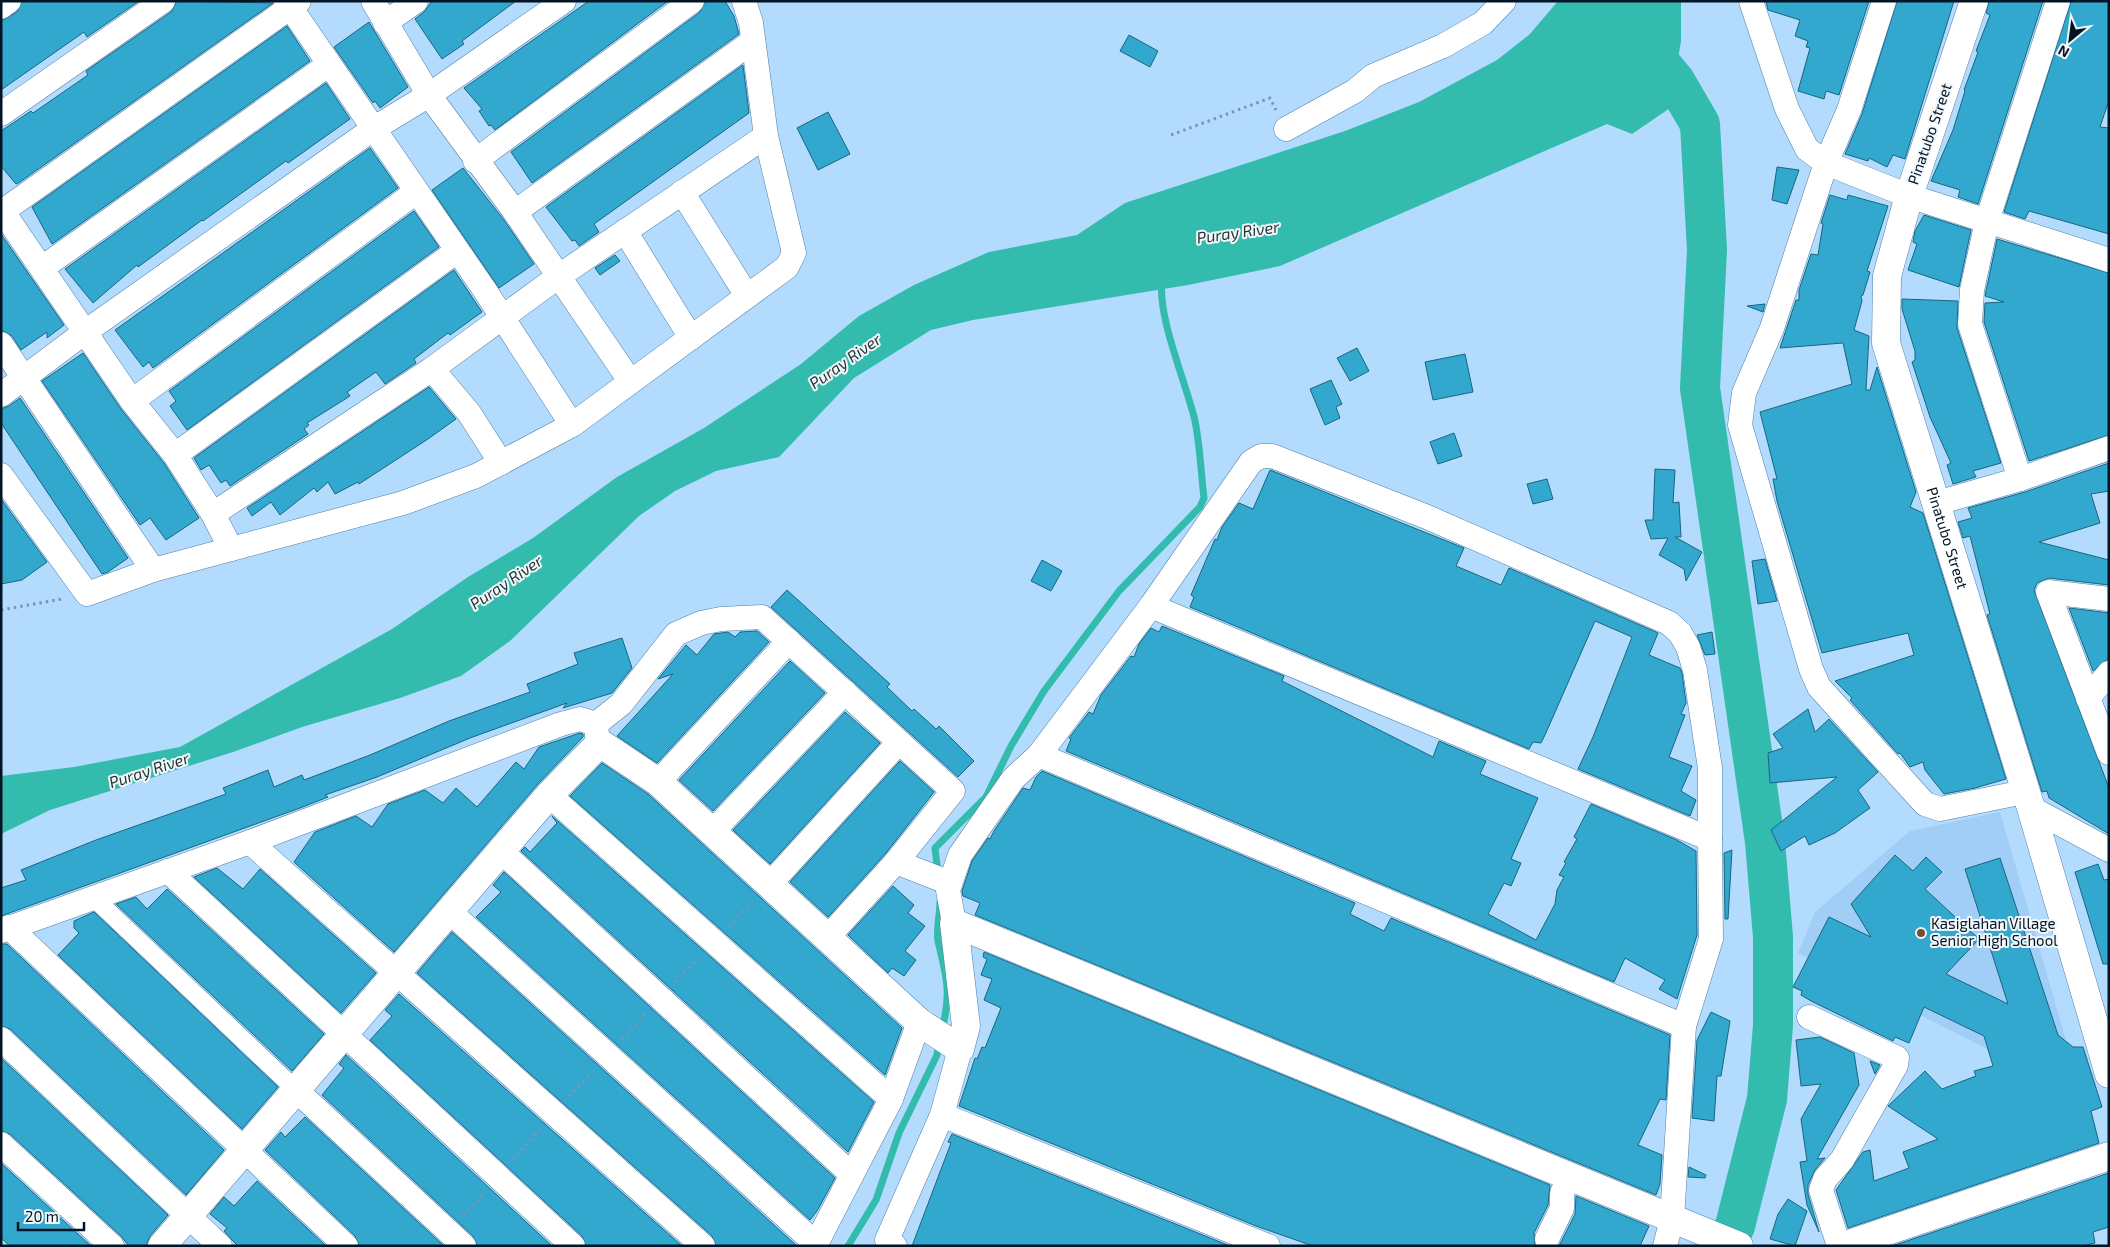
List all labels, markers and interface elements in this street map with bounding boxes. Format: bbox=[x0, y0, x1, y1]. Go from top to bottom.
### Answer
north arrow bbox=[2045, 15, 2095, 65]
text: N bbox=[2055, 42, 2072, 62]
street label: Pinatubo Street bbox=[1903, 80, 1955, 187]
water label: Puray River bbox=[1195, 216, 1281, 248]
water label: Puray River bbox=[805, 329, 885, 393]
street label: Pinatubo Street bbox=[1923, 485, 1972, 591]
water label: Puray River bbox=[466, 550, 547, 614]
water label: Puray River bbox=[106, 747, 192, 792]
place label: Kasiglahan Village Senior High School bbox=[1931, 914, 2058, 949]
marker: Kasiglahan Village Senior High School bbox=[1915, 927, 1927, 939]
scale bar bbox=[18, 1200, 84, 1232]
text: 20 m bbox=[25, 1207, 59, 1225]

